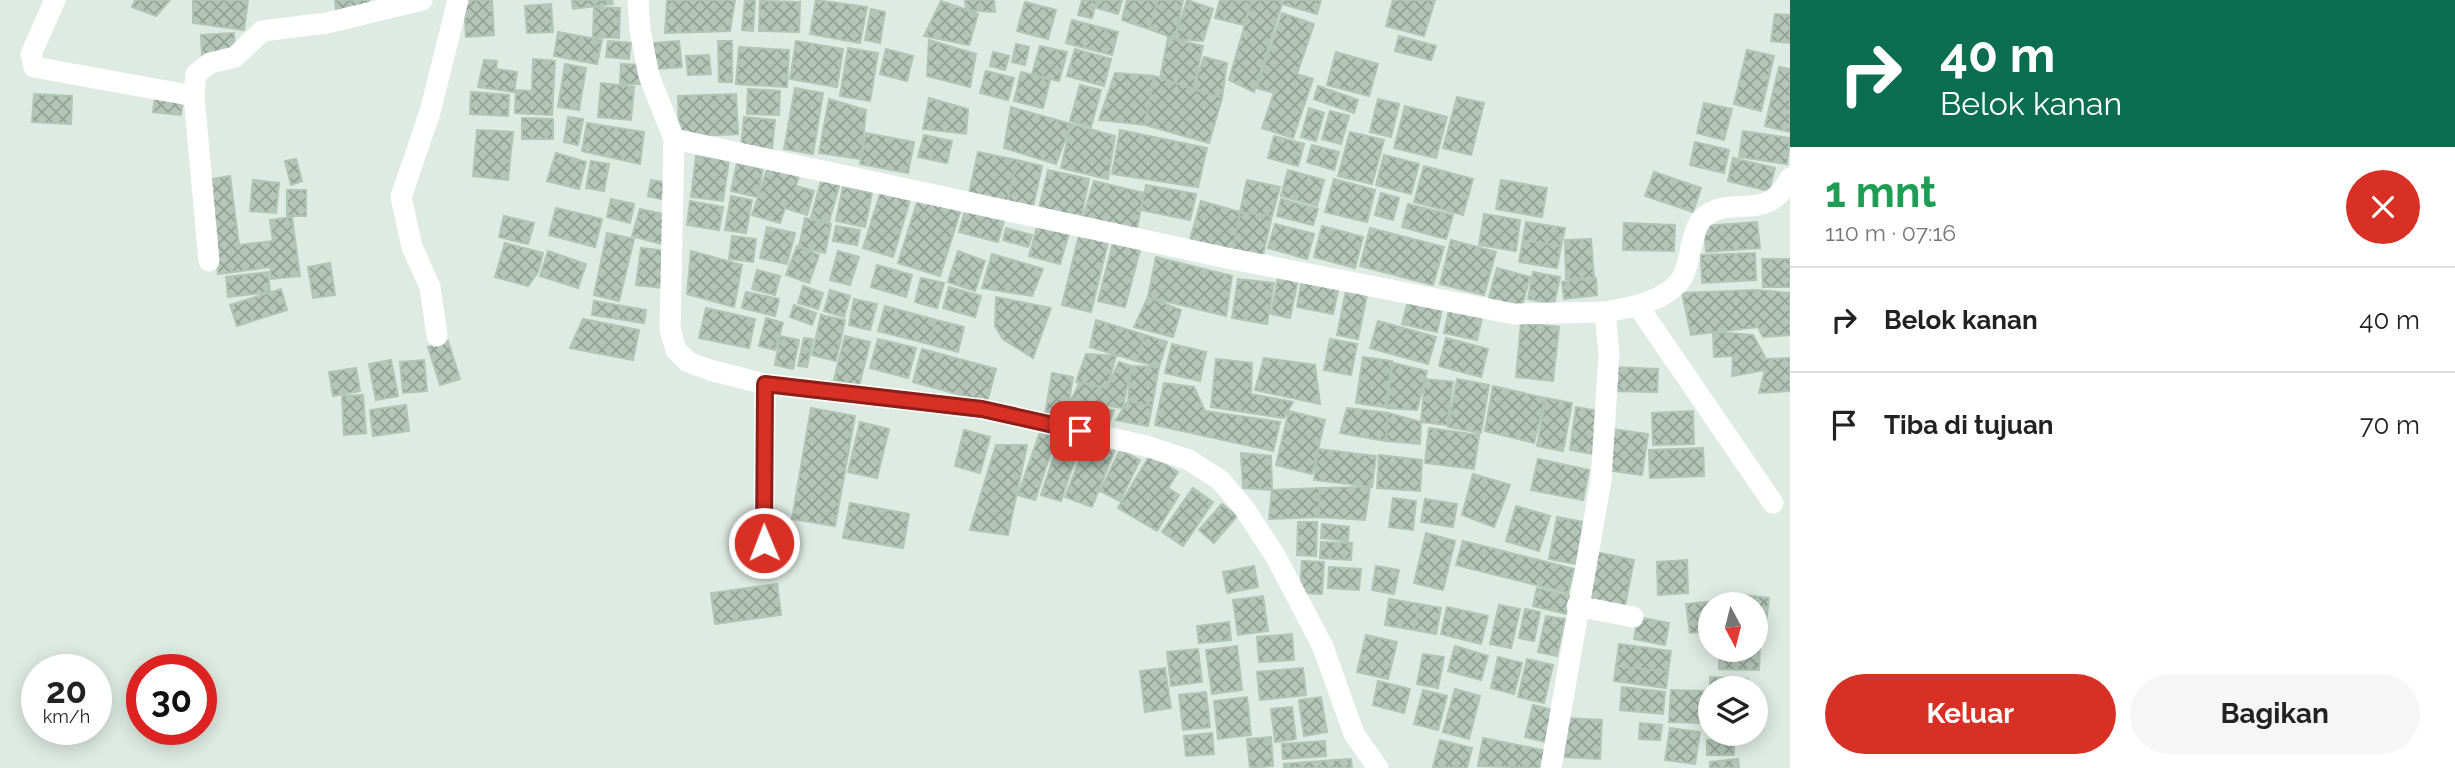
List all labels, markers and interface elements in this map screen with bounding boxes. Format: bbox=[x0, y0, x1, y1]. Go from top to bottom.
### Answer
text: 40 m bbox=[1940, 26, 2055, 83]
icon: right bbox=[1825, 28, 1916, 119]
text: Belok kanan bbox=[1940, 85, 2122, 122]
text: 1 mnt bbox=[1825, 168, 1936, 217]
button: close bbox=[2346, 170, 2420, 244]
text: 110 m · 07:16 bbox=[1825, 219, 1956, 246]
icon: right bbox=[1825, 301, 1863, 339]
text: Belok kanan bbox=[1884, 305, 2038, 335]
text: 40 m bbox=[2359, 305, 2420, 335]
pin bbox=[1050, 401, 1110, 461]
icon: arrive bbox=[1825, 406, 1863, 444]
text: Tiba di tujuan bbox=[1884, 410, 2054, 440]
text: 70 m bbox=[2360, 410, 2420, 440]
icon: arrive bbox=[1061, 412, 1099, 450]
position arrow bbox=[727, 506, 801, 580]
north arrow bbox=[1698, 592, 1768, 662]
map controls bbox=[1698, 592, 1768, 746]
speed limit sign: 30 bbox=[126, 654, 217, 745]
text: 20 bbox=[46, 670, 87, 711]
button: Keluar bbox=[1825, 674, 2116, 754]
button: Bagikan bbox=[2130, 674, 2420, 754]
button: layers bbox=[1698, 676, 1768, 746]
text: km/h bbox=[43, 706, 90, 727]

